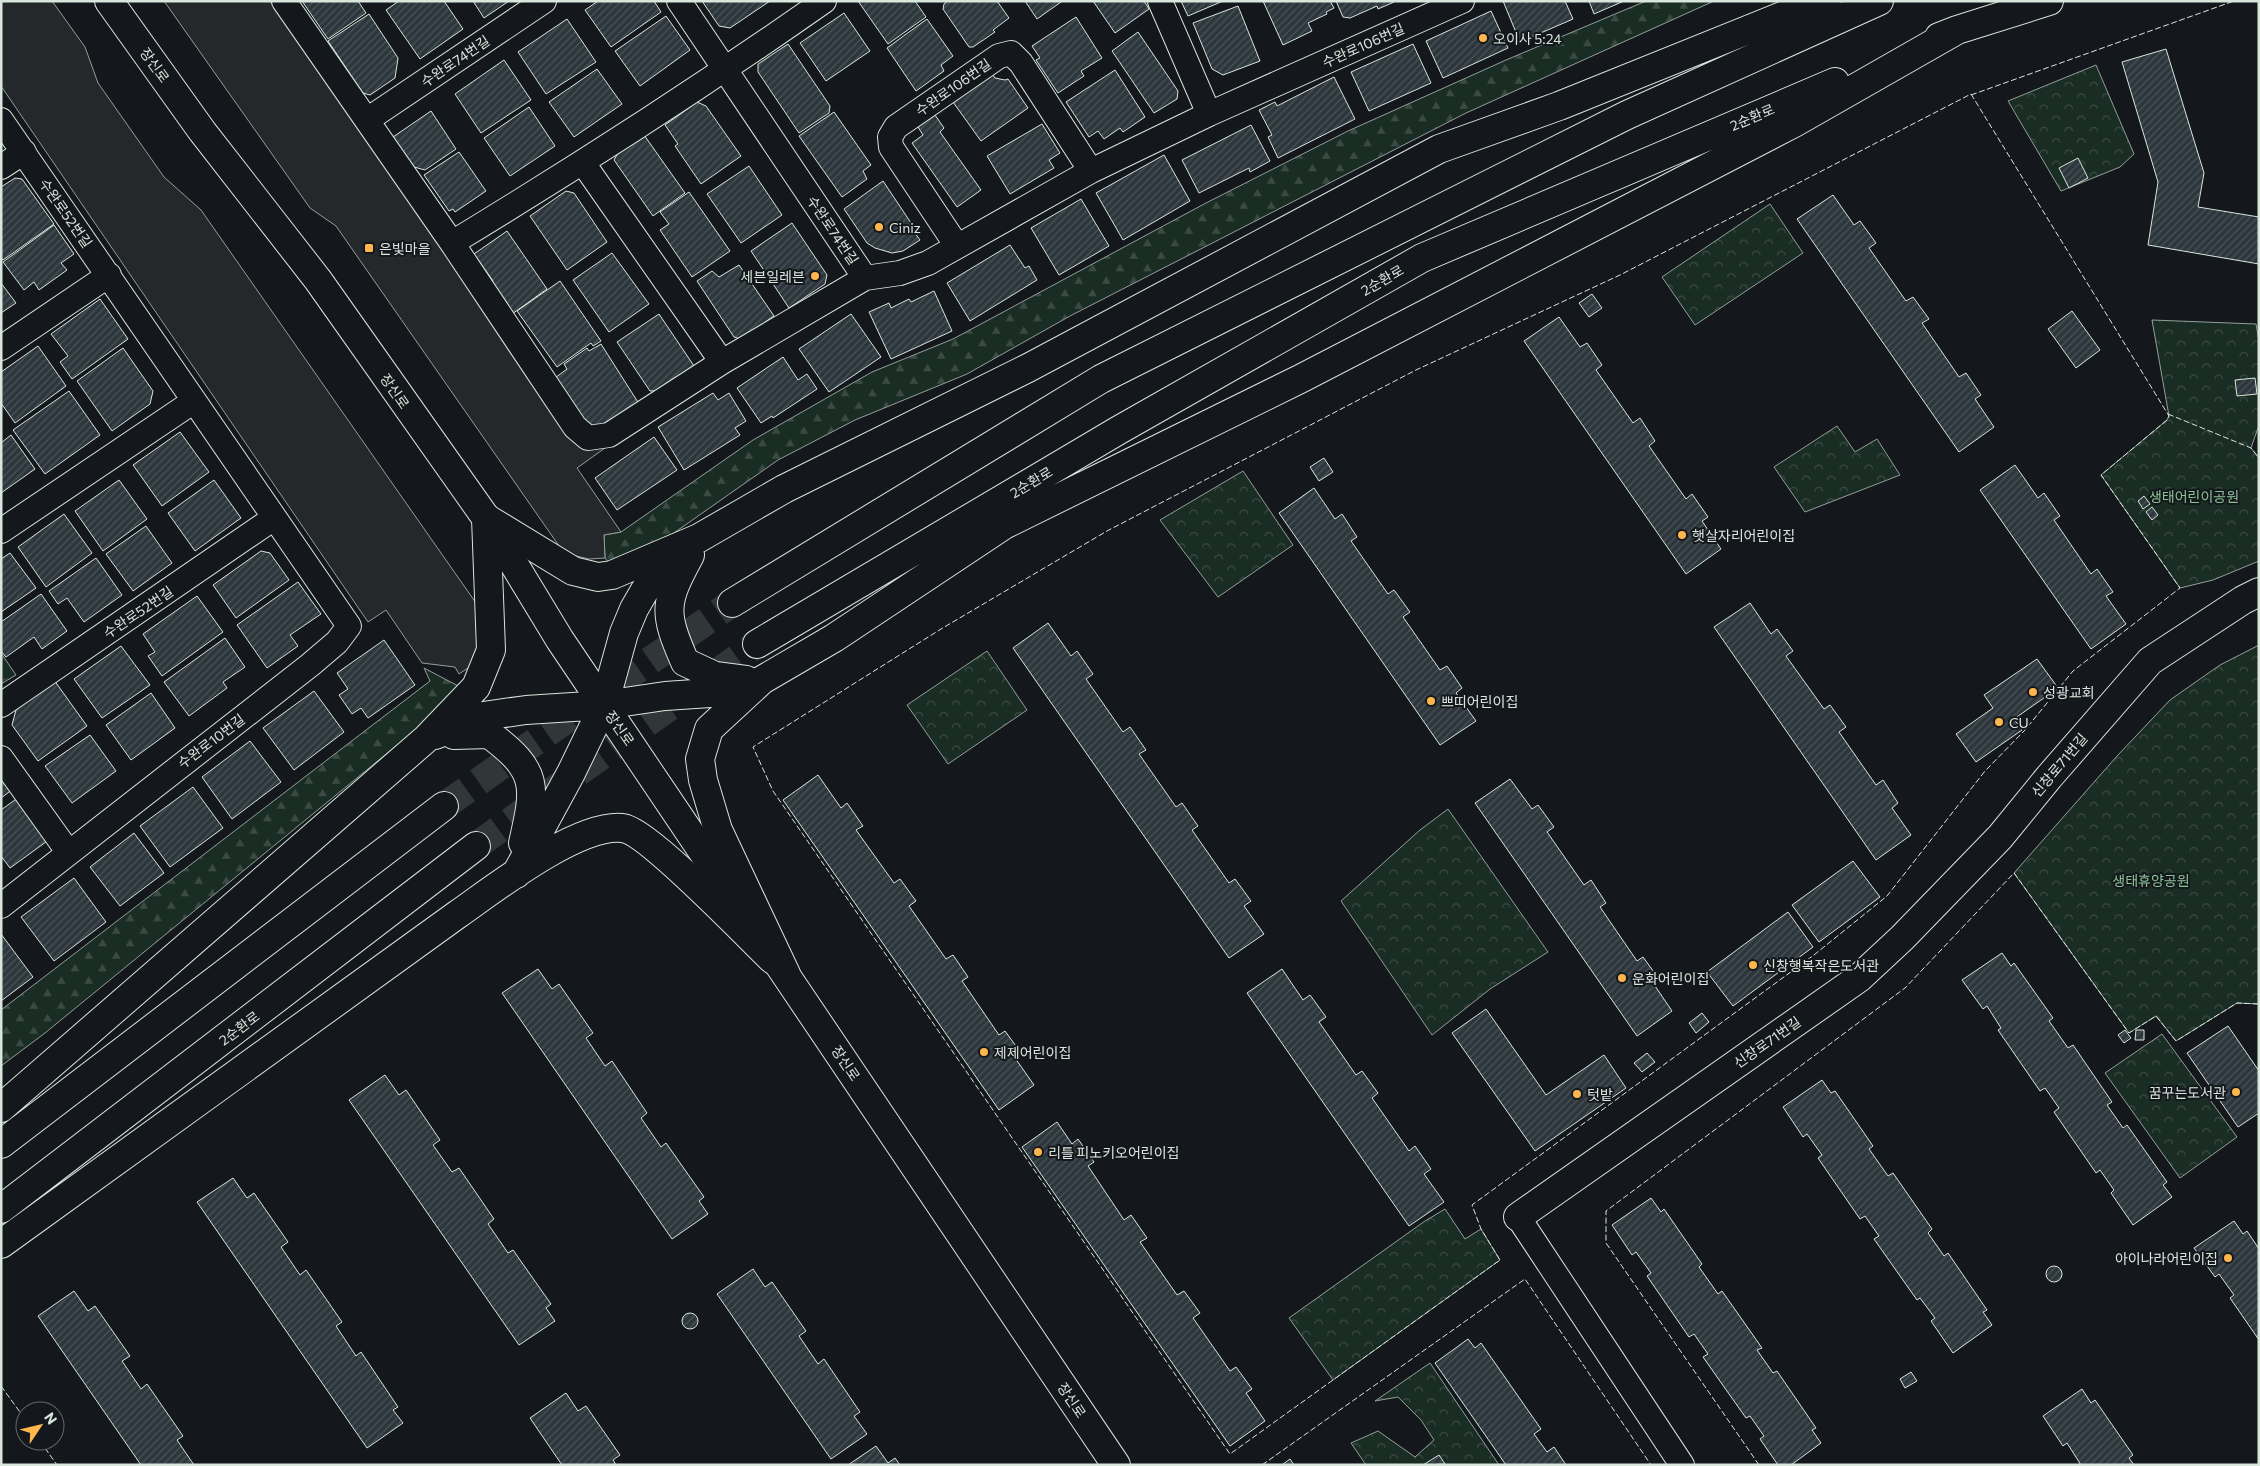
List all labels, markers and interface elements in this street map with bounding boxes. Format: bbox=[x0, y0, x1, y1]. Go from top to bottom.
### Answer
street label: 수완로106번길 bbox=[1319, 19, 1407, 71]
place label: 오이사 5:24 bbox=[1493, 30, 1562, 47]
street label: 수완로74번길 bbox=[417, 32, 493, 90]
marker: 오이사 5:24 bbox=[1477, 32, 1489, 44]
street label: 장신로 bbox=[137, 44, 173, 86]
street label: 수완로106번길 bbox=[912, 55, 994, 119]
street label: 2순환로 bbox=[1727, 100, 1777, 134]
street label: 수완로52번길 bbox=[36, 175, 96, 251]
street label: 수완로74번길 bbox=[804, 192, 862, 268]
place label: Ciniz bbox=[889, 219, 921, 236]
marker: Ciniz bbox=[873, 221, 885, 233]
place label: 은빛마을 bbox=[379, 240, 431, 257]
marker: 은빛마을 bbox=[363, 242, 375, 254]
street label: 2순환로 bbox=[1358, 261, 1406, 299]
place label: 세븐일레븐 bbox=[741, 268, 805, 285]
marker: 세븐일레븐 bbox=[809, 270, 821, 282]
street label: 장신로 bbox=[377, 370, 413, 412]
street label: 2순환로 bbox=[1007, 463, 1055, 501]
park label: 생태어린이공원 bbox=[2149, 488, 2239, 505]
place label: 햇살자리어린이집 bbox=[1692, 527, 1795, 544]
marker: 햇살자리어린이집 bbox=[1676, 529, 1688, 541]
street label: 수완로52번길 bbox=[100, 583, 176, 641]
place label: 성광교회 bbox=[2043, 684, 2095, 701]
marker: 성광교회 bbox=[2027, 686, 2039, 698]
place label: 쁘띠어린이집 bbox=[1441, 693, 1518, 710]
marker: 쁘띠어린이집 bbox=[1425, 695, 1437, 707]
street label: 장신로 bbox=[602, 707, 638, 749]
street label: 수완로10번길 bbox=[174, 710, 248, 772]
place label: CU bbox=[2009, 714, 2029, 731]
marker: CU bbox=[1993, 716, 2005, 728]
street label: 신창로71번길 bbox=[2027, 730, 2091, 800]
park label: 생태휴양공원 bbox=[2112, 872, 2190, 889]
place label: 신창행복작은도서관 bbox=[1763, 957, 1879, 974]
marker: 신창행복작은도서관 bbox=[1747, 959, 1759, 971]
place label: 운화어린이집 bbox=[1632, 970, 1709, 987]
marker: 운화어린이집 bbox=[1616, 972, 1628, 984]
street label: 2순환로 bbox=[215, 1007, 263, 1049]
street label: 신창로71번길 bbox=[1730, 1013, 1804, 1071]
street label: 장신로 bbox=[828, 1042, 864, 1084]
place label: 제제어린이집 bbox=[994, 1044, 1071, 1061]
marker: 제제어린이집 bbox=[978, 1046, 990, 1058]
place label: 꿈꾸는도서관 bbox=[2149, 1084, 2226, 1101]
place label: 텃밭 bbox=[1587, 1086, 1613, 1103]
marker: 꿈꾸는도서관 bbox=[2230, 1086, 2242, 1098]
marker: 텃밭 bbox=[1571, 1088, 1583, 1100]
place label: 리틀 피노키오어린이집 bbox=[1048, 1144, 1179, 1161]
marker: 리틀 피노키오어린이집 bbox=[1032, 1146, 1044, 1158]
place label: 아이나라어린이집 bbox=[2115, 1250, 2218, 1267]
marker: 아이나라어린이집 bbox=[2222, 1252, 2234, 1264]
street label: 장신로 bbox=[1054, 1379, 1090, 1421]
north arrow bbox=[15, 1401, 65, 1451]
text: N bbox=[41, 1409, 61, 1427]

